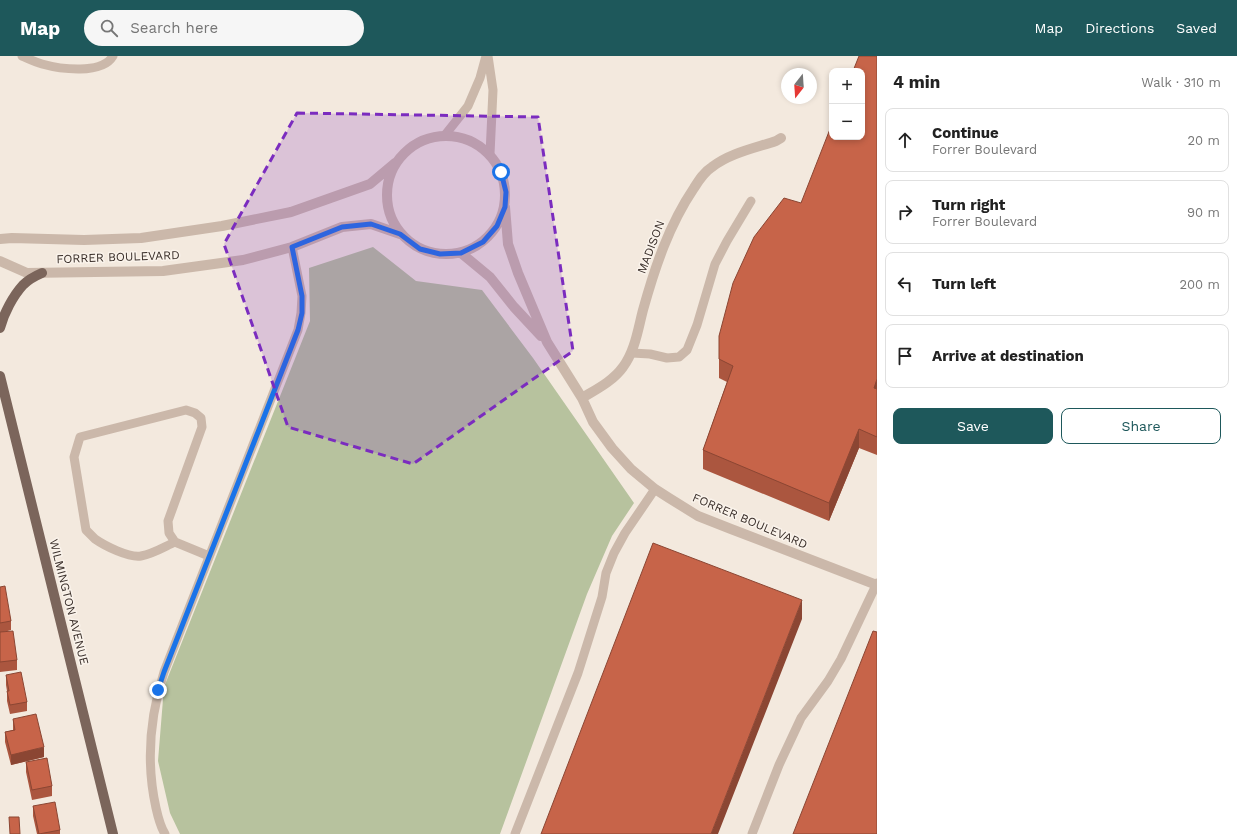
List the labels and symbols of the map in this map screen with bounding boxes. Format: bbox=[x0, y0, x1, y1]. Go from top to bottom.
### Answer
north arrow bbox=[781, 68, 817, 104]
route start bbox=[492, 163, 510, 181]
street label: MADISON bbox=[634, 218, 668, 276]
street label: FORRER BOULEVARD bbox=[56, 248, 180, 266]
street label: FORRER BOULEVARD bbox=[690, 490, 810, 552]
street label: WILMINGTON AVENUE bbox=[47, 538, 92, 667]
route end bbox=[149, 681, 167, 699]

